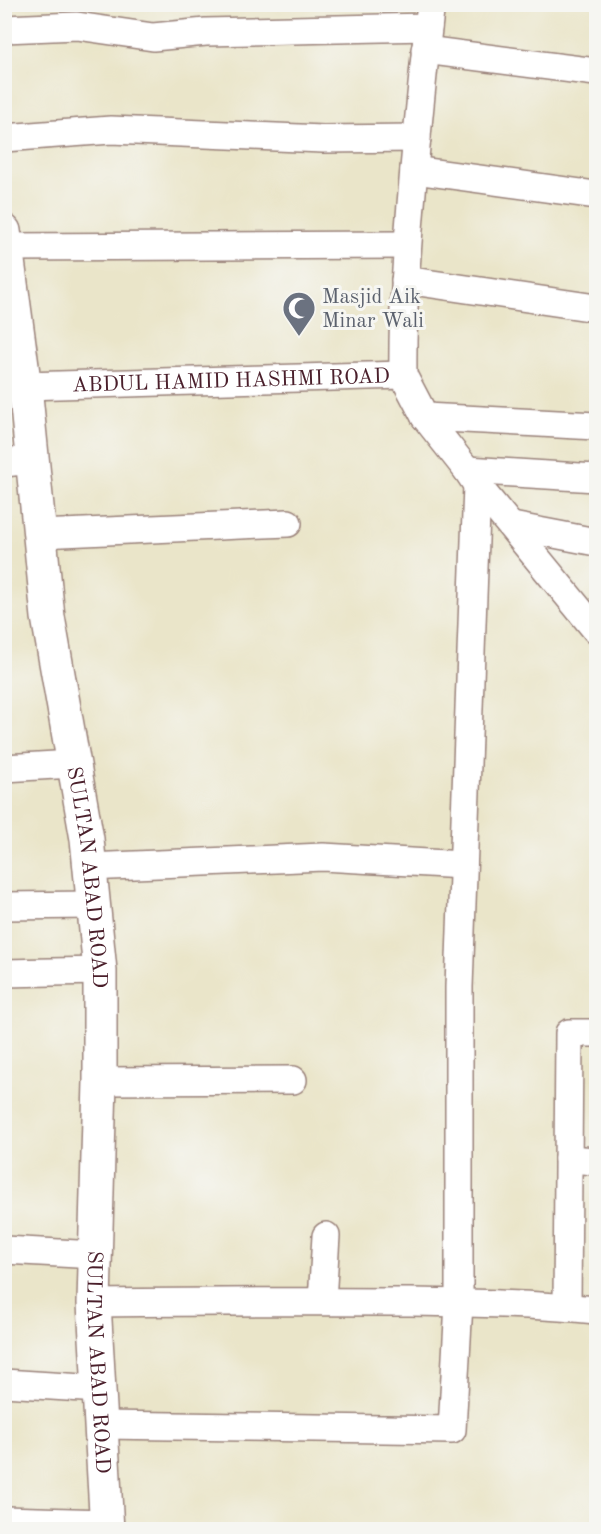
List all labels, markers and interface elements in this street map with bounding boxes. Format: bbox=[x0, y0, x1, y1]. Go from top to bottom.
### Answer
place label: Masjid Aik Minar Wali bbox=[322, 287, 424, 332]
mosque icon: Masjid Aik Minar Wali bbox=[281, 290, 317, 337]
street label: ABDUL HAMID HASHMI ROAD bbox=[72, 366, 390, 397]
street label: SULTAN ABAD ROAD bbox=[62, 765, 109, 988]
street label: SULTAN ABAD ROAD bbox=[82, 1250, 113, 1474]

